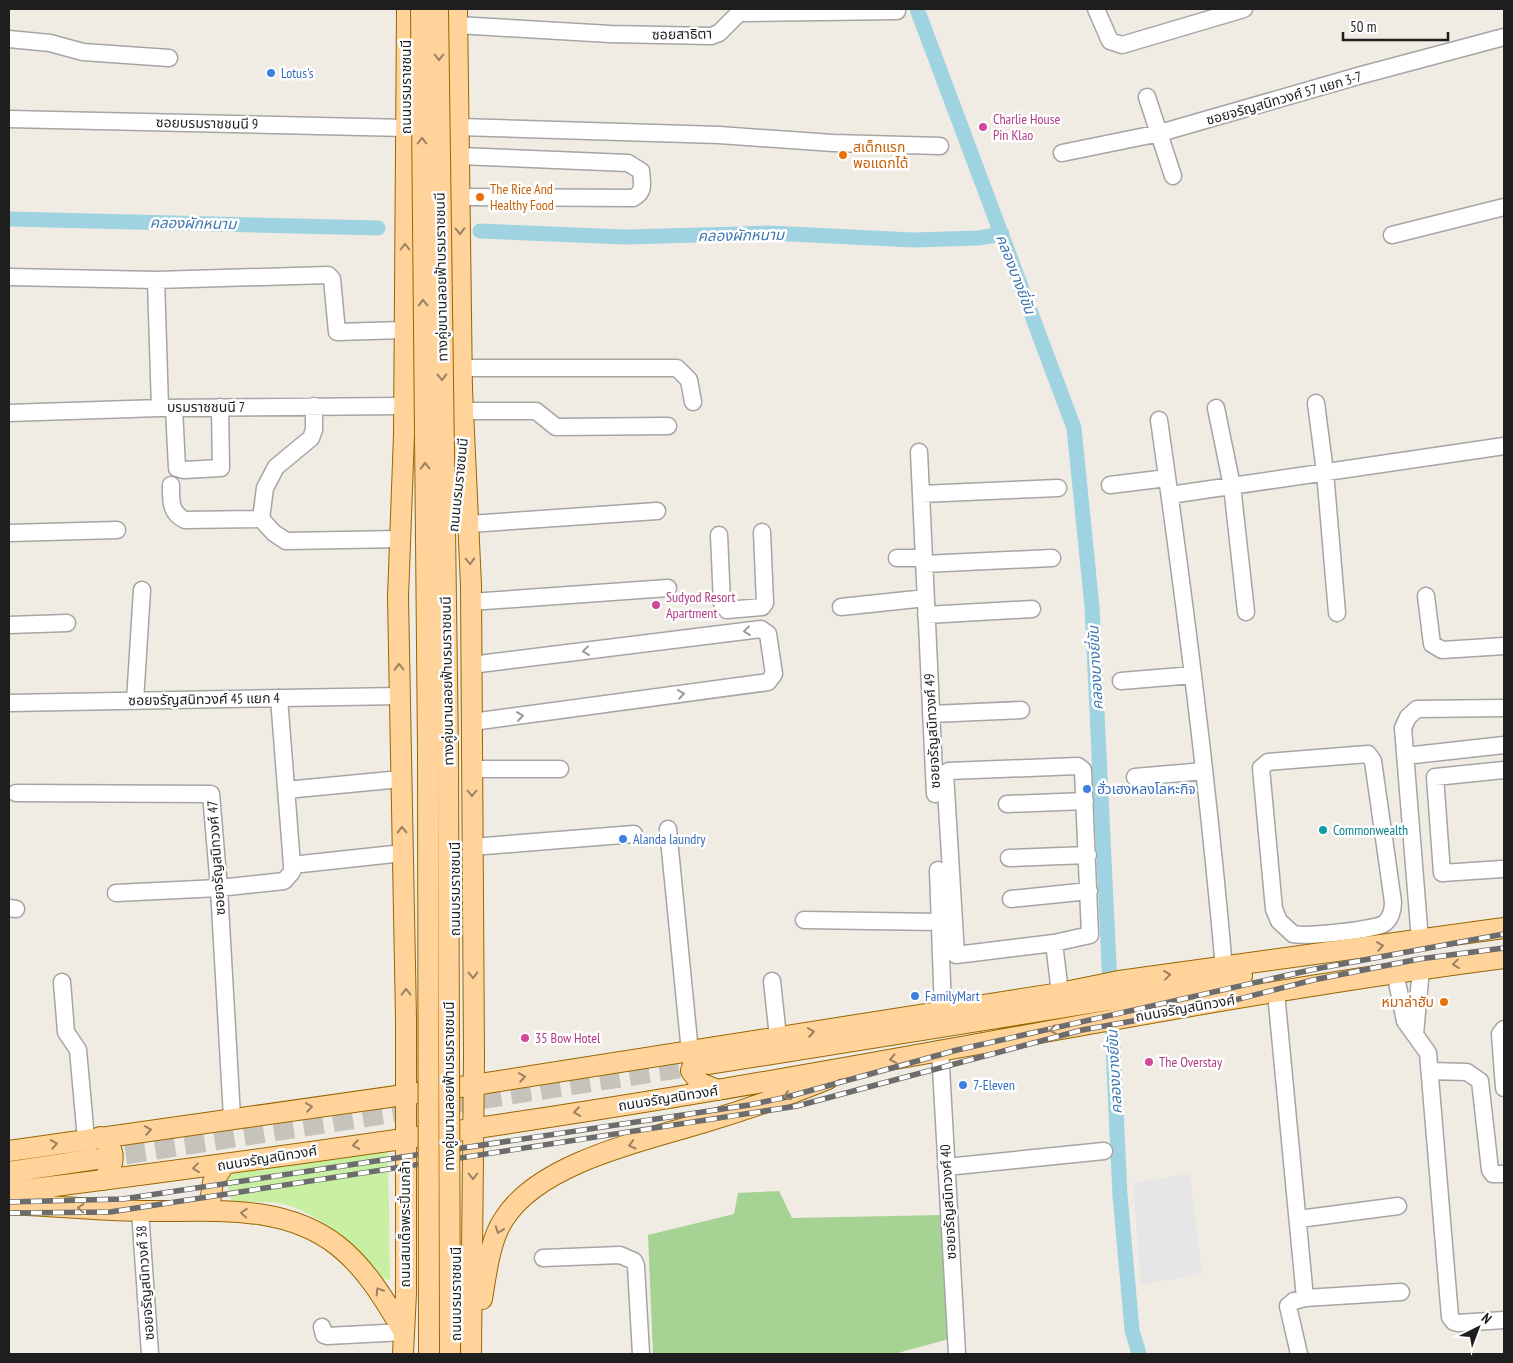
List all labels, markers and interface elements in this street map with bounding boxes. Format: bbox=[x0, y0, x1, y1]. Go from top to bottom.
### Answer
scale bar bbox=[1343, 10, 1448, 42]
text: 50 m bbox=[1350, 17, 1376, 36]
street label: ซอยสาธิตา bbox=[652, 24, 712, 44]
street label: ถนนบรมราชชนนี bbox=[397, 40, 415, 134]
one-way arrow bbox=[434, 54, 444, 62]
place label: Lotus's bbox=[281, 64, 314, 82]
marker: Lotus's bbox=[265, 67, 277, 79]
street label: ซอยจรัญสนิทวงศ์ 57 แยก 3-7 bbox=[1204, 67, 1364, 129]
place label: Charlie House Pin Klao bbox=[993, 110, 1060, 144]
street label: ซอยบรมราชชนนี 9 bbox=[156, 113, 258, 133]
marker: Charlie House Pin Klao bbox=[977, 121, 989, 133]
one-way arrow bbox=[417, 136, 427, 144]
place label: สเต็กแรก พอแดกได้ bbox=[853, 138, 908, 172]
marker: สเต็กแรก พอแดกได้ bbox=[837, 149, 849, 161]
place label: The Rice And Healthy Food bbox=[490, 180, 554, 214]
marker: The Rice And Healthy Food bbox=[474, 191, 486, 203]
street label: ทางคู่ขนานลอยฟ้าบรมราชชนนี bbox=[431, 192, 451, 362]
water label: คลองผักหนาม bbox=[150, 213, 238, 233]
water label: คลองผักหนาม bbox=[698, 225, 786, 245]
one-way arrow bbox=[455, 228, 465, 236]
water label: คลองบางยี่ขัน bbox=[992, 231, 1041, 317]
one-way arrow bbox=[400, 242, 410, 250]
one-way arrow bbox=[418, 299, 428, 306]
one-way arrow bbox=[437, 374, 447, 382]
street label: บรมราชชนนี 7 bbox=[167, 398, 245, 416]
street label: ถนนบรมราชชนนี bbox=[444, 437, 472, 533]
one-way arrow bbox=[420, 461, 430, 469]
one-way arrow bbox=[465, 558, 475, 565]
place label: Sudyod Resort Apartment bbox=[666, 588, 735, 622]
street label: ทางคู่ขนานลอยฟ้าบรมราชชนนี bbox=[437, 596, 457, 766]
marker: Sudyod Resort Apartment bbox=[650, 599, 662, 611]
one-way arrow bbox=[743, 625, 751, 636]
water label: คลองบางยี่ขัน bbox=[1082, 625, 1107, 710]
one-way arrow bbox=[581, 645, 590, 655]
one-way arrow bbox=[394, 663, 404, 671]
street label: ซอยจรัญสนิทวงศ์ 49 bbox=[920, 673, 944, 789]
street label: ซอยจรัญสนิทวงศ์ 45 แยก 4 bbox=[128, 689, 281, 709]
one-way arrow bbox=[677, 689, 685, 700]
one-way arrow bbox=[516, 711, 524, 722]
place label: ฮั่วเฮงหลงโลหะกิจ bbox=[1097, 780, 1196, 798]
marker: ฮั่วเฮงหลงโลหะกิจ bbox=[1081, 783, 1093, 795]
one-way arrow bbox=[467, 790, 477, 798]
street label: ซอยจรัญสนิทวงศ์ 47 bbox=[203, 800, 229, 916]
place label: Commonwealth bbox=[1333, 821, 1408, 839]
marker: Commonwealth bbox=[1317, 824, 1329, 836]
one-way arrow bbox=[397, 826, 407, 834]
place label: Alanda laundry bbox=[633, 830, 706, 848]
marker: Alanda laundry bbox=[617, 833, 629, 845]
street label: ถนนบรมราชชนนี bbox=[446, 842, 464, 936]
one-way arrow bbox=[1377, 941, 1385, 952]
one-way arrow bbox=[1452, 958, 1460, 969]
one-way arrow bbox=[1163, 970, 1171, 981]
one-way arrow bbox=[468, 972, 478, 979]
place label: FamilyMart bbox=[925, 987, 980, 1005]
one-way arrow bbox=[400, 988, 411, 996]
marker: FamilyMart bbox=[909, 990, 921, 1002]
street label: ถนนจรัญสนิทวงศ์ bbox=[1134, 990, 1236, 1026]
place label: หมาล่าฮับ bbox=[1382, 993, 1434, 1011]
marker: หมาล่าฮับ bbox=[1438, 996, 1450, 1008]
street label: ทางคู่ขนานลอยฟ้าบรมราชชนนี bbox=[440, 1001, 458, 1171]
one-way arrow bbox=[1049, 1025, 1057, 1035]
one-way arrow bbox=[808, 1027, 816, 1038]
place label: 35 Bow Hotel bbox=[535, 1029, 601, 1047]
water label: คลองบางยี่ขัน bbox=[1101, 1029, 1126, 1114]
marker: 35 Bow Hotel bbox=[519, 1032, 531, 1044]
one-way arrow bbox=[889, 1053, 897, 1063]
place label: The Overstay bbox=[1159, 1053, 1223, 1071]
marker: The Overstay bbox=[1143, 1056, 1155, 1068]
one-way arrow bbox=[518, 1073, 527, 1083]
place label: 7-Eleven bbox=[973, 1076, 1015, 1094]
marker: 7-Eleven bbox=[957, 1079, 969, 1091]
street label: ถนนจรัญสนิทวงศ์ bbox=[617, 1081, 719, 1115]
one-way arrow bbox=[783, 1090, 791, 1100]
one-way arrow bbox=[305, 1102, 313, 1113]
one-way arrow bbox=[572, 1107, 581, 1117]
one-way arrow bbox=[145, 1125, 153, 1136]
one-way arrow bbox=[50, 1139, 59, 1149]
one-way arrow bbox=[352, 1139, 361, 1149]
one-way arrow bbox=[628, 1139, 636, 1149]
street label: ถนนจรัญสนิทวงศ์ bbox=[216, 1141, 318, 1175]
street label: ซอยจรัญสนิทวงศ์ 40 bbox=[936, 1144, 960, 1260]
street label: ถนนสมเด็จพระปิ่นเกล้า bbox=[396, 1161, 414, 1287]
one-way arrow bbox=[191, 1163, 200, 1173]
one-way arrow bbox=[468, 1173, 478, 1181]
one-way arrow bbox=[77, 1202, 85, 1213]
one-way arrow bbox=[239, 1208, 247, 1219]
street label: ซอยจรัญสนิทวงศ์ 38 bbox=[132, 1225, 158, 1341]
one-way arrow bbox=[495, 1225, 505, 1234]
street label: ถนนบรมราชชนนี bbox=[447, 1247, 465, 1341]
one-way arrow bbox=[376, 1287, 385, 1296]
north arrow bbox=[1453, 1303, 1503, 1353]
text: N bbox=[1478, 1309, 1496, 1328]

